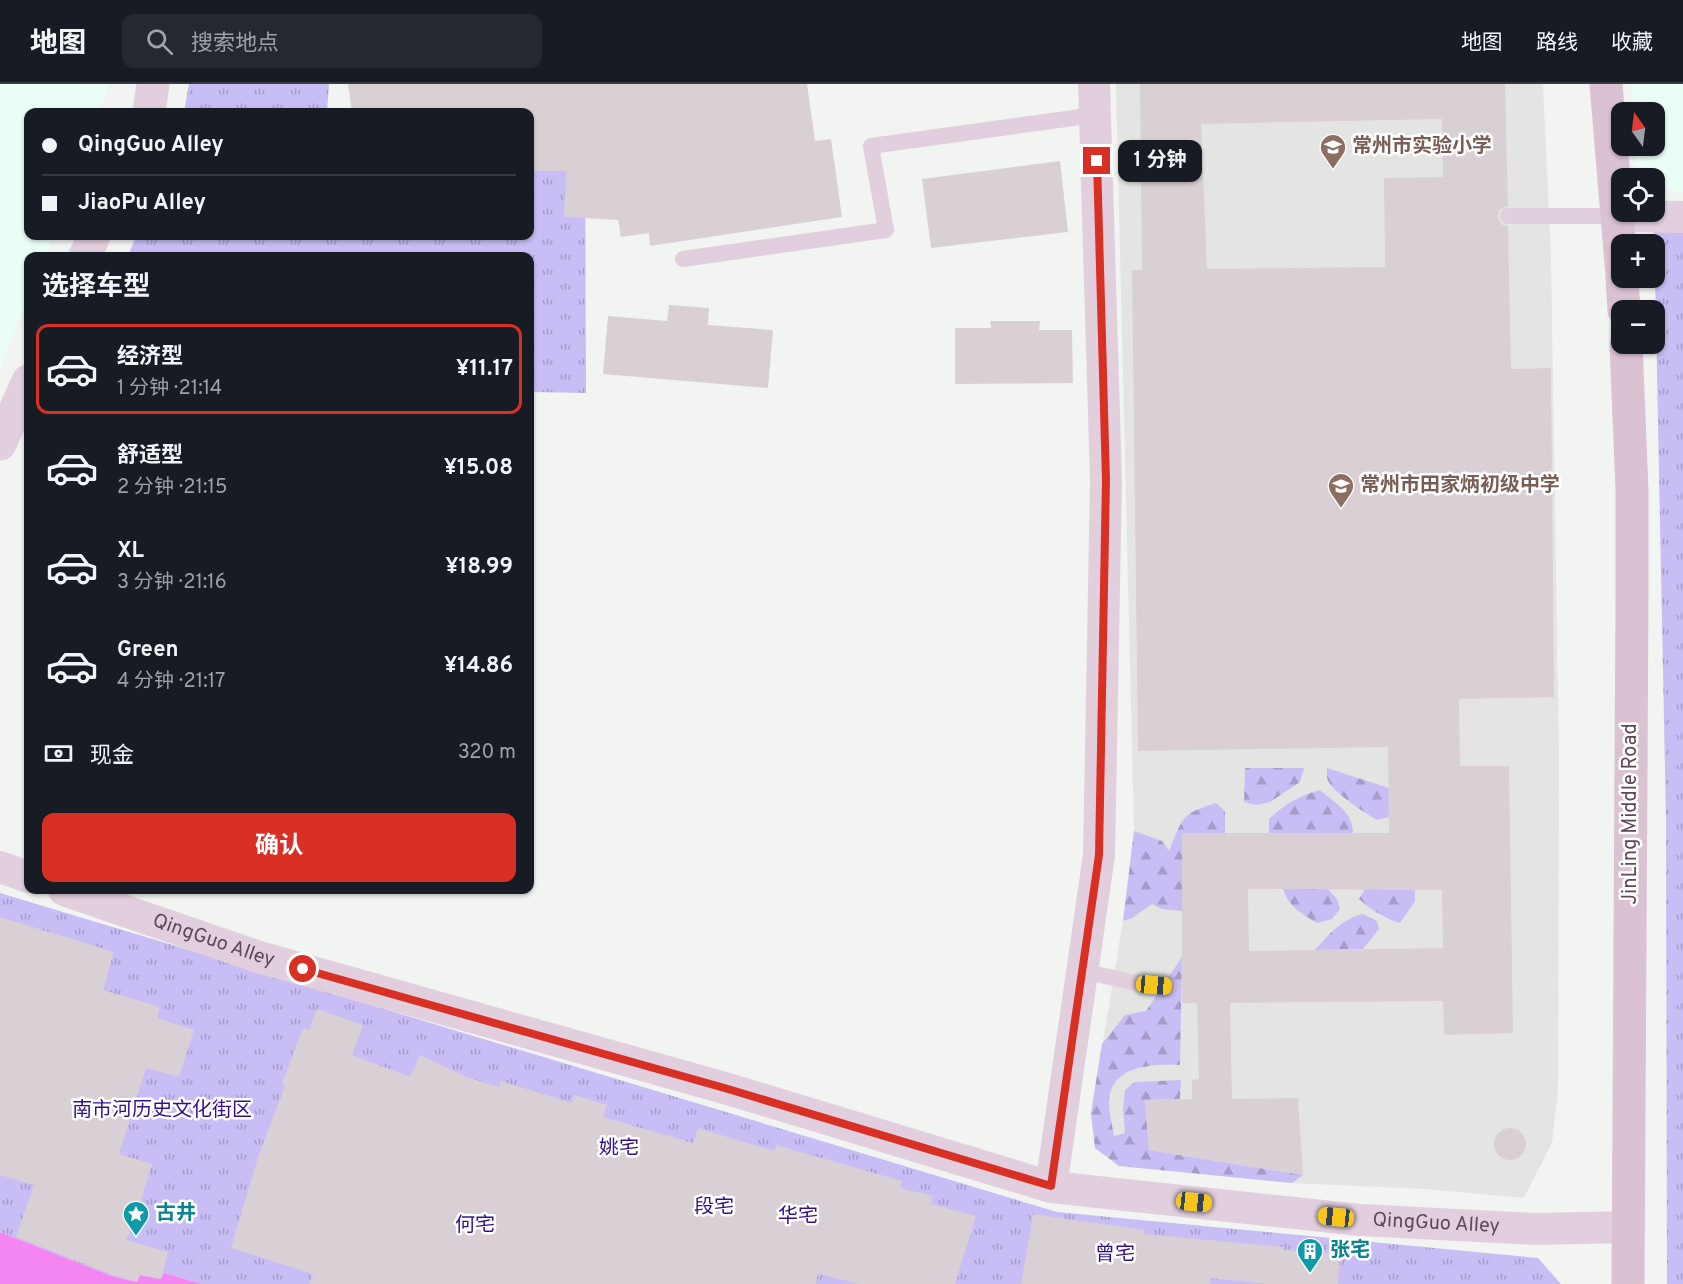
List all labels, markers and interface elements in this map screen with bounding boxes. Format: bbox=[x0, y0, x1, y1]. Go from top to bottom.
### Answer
search box bbox=[122, 14, 542, 68]
icon: search bbox=[143, 25, 176, 58]
text: 地图 bbox=[30, 27, 86, 63]
text: 地图 bbox=[1461, 30, 1503, 57]
text: 路线 bbox=[1536, 30, 1578, 57]
text: 收藏 bbox=[1611, 30, 1653, 57]
text: 搜索地点 bbox=[191, 31, 279, 58]
north arrow bbox=[1611, 102, 1665, 156]
map controls bbox=[1611, 102, 1665, 354]
text: QingGuo Alley bbox=[78, 132, 224, 159]
school or university icon: 常州市实验小学 bbox=[1318, 132, 1348, 170]
place label: 常州市实验小学 bbox=[1352, 134, 1492, 160]
callout: 1 分钟 bbox=[1118, 140, 1202, 182]
route end bbox=[1083, 147, 1110, 174]
text: 1 分钟 bbox=[1134, 148, 1187, 174]
button: locate bbox=[1611, 168, 1665, 222]
text: JiaoPu Alley bbox=[78, 190, 206, 217]
button: + bbox=[1611, 234, 1665, 288]
text: 选择车型 bbox=[42, 271, 150, 305]
button: − bbox=[1611, 300, 1665, 354]
icon: car bbox=[45, 342, 99, 396]
text: 经济型 bbox=[117, 344, 183, 371]
text: ¥11.17 bbox=[456, 356, 513, 383]
text: 1 分钟 · 21:14 bbox=[117, 376, 222, 402]
icon: car bbox=[45, 441, 99, 495]
text: 舒适型 bbox=[117, 443, 183, 470]
text: ¥15.08 bbox=[444, 455, 513, 482]
school or university icon: 常州市田家炳初级中学 bbox=[1326, 471, 1356, 509]
place label: 常州市田家炳初级中学 bbox=[1360, 473, 1560, 499]
text: 2 分钟 · 21:15 bbox=[117, 475, 227, 501]
text: XL bbox=[117, 538, 144, 565]
icon: car bbox=[45, 540, 99, 594]
text: ¥18.99 bbox=[445, 554, 513, 581]
text: 3 分钟 · 21:16 bbox=[117, 570, 227, 596]
text: Green bbox=[117, 637, 179, 664]
icon: car bbox=[45, 639, 99, 693]
text: ¥14.86 bbox=[444, 653, 513, 680]
text: 4 分钟 · 21:17 bbox=[117, 669, 226, 695]
street label: JinLing Middle Road bbox=[1618, 723, 1644, 905]
icon: cash bbox=[42, 737, 75, 770]
text: 320 m bbox=[458, 740, 516, 766]
text: 现金 bbox=[90, 743, 134, 770]
button: 确认 bbox=[42, 813, 516, 882]
street label: QingGuo Alley bbox=[149, 908, 278, 974]
route start bbox=[289, 955, 316, 982]
car bbox=[1135, 974, 1173, 996]
park label: 南市河历史文化街区 bbox=[72, 1098, 252, 1124]
park label: 姚宅 bbox=[599, 1136, 639, 1162]
car bbox=[1175, 1191, 1213, 1213]
park label: 段宅 bbox=[694, 1195, 734, 1221]
place icon: 古井 bbox=[121, 1199, 151, 1237]
place label: 古井 bbox=[156, 1201, 196, 1227]
park label: 华宅 bbox=[778, 1204, 818, 1230]
car bbox=[1317, 1206, 1355, 1228]
street label: QingGuo Alley bbox=[1372, 1208, 1501, 1240]
park label: 何宅 bbox=[455, 1213, 495, 1239]
building icon: 张宅 bbox=[1295, 1236, 1325, 1274]
place label: 张宅 bbox=[1330, 1238, 1370, 1264]
park label: 曾宅 bbox=[1095, 1242, 1135, 1268]

